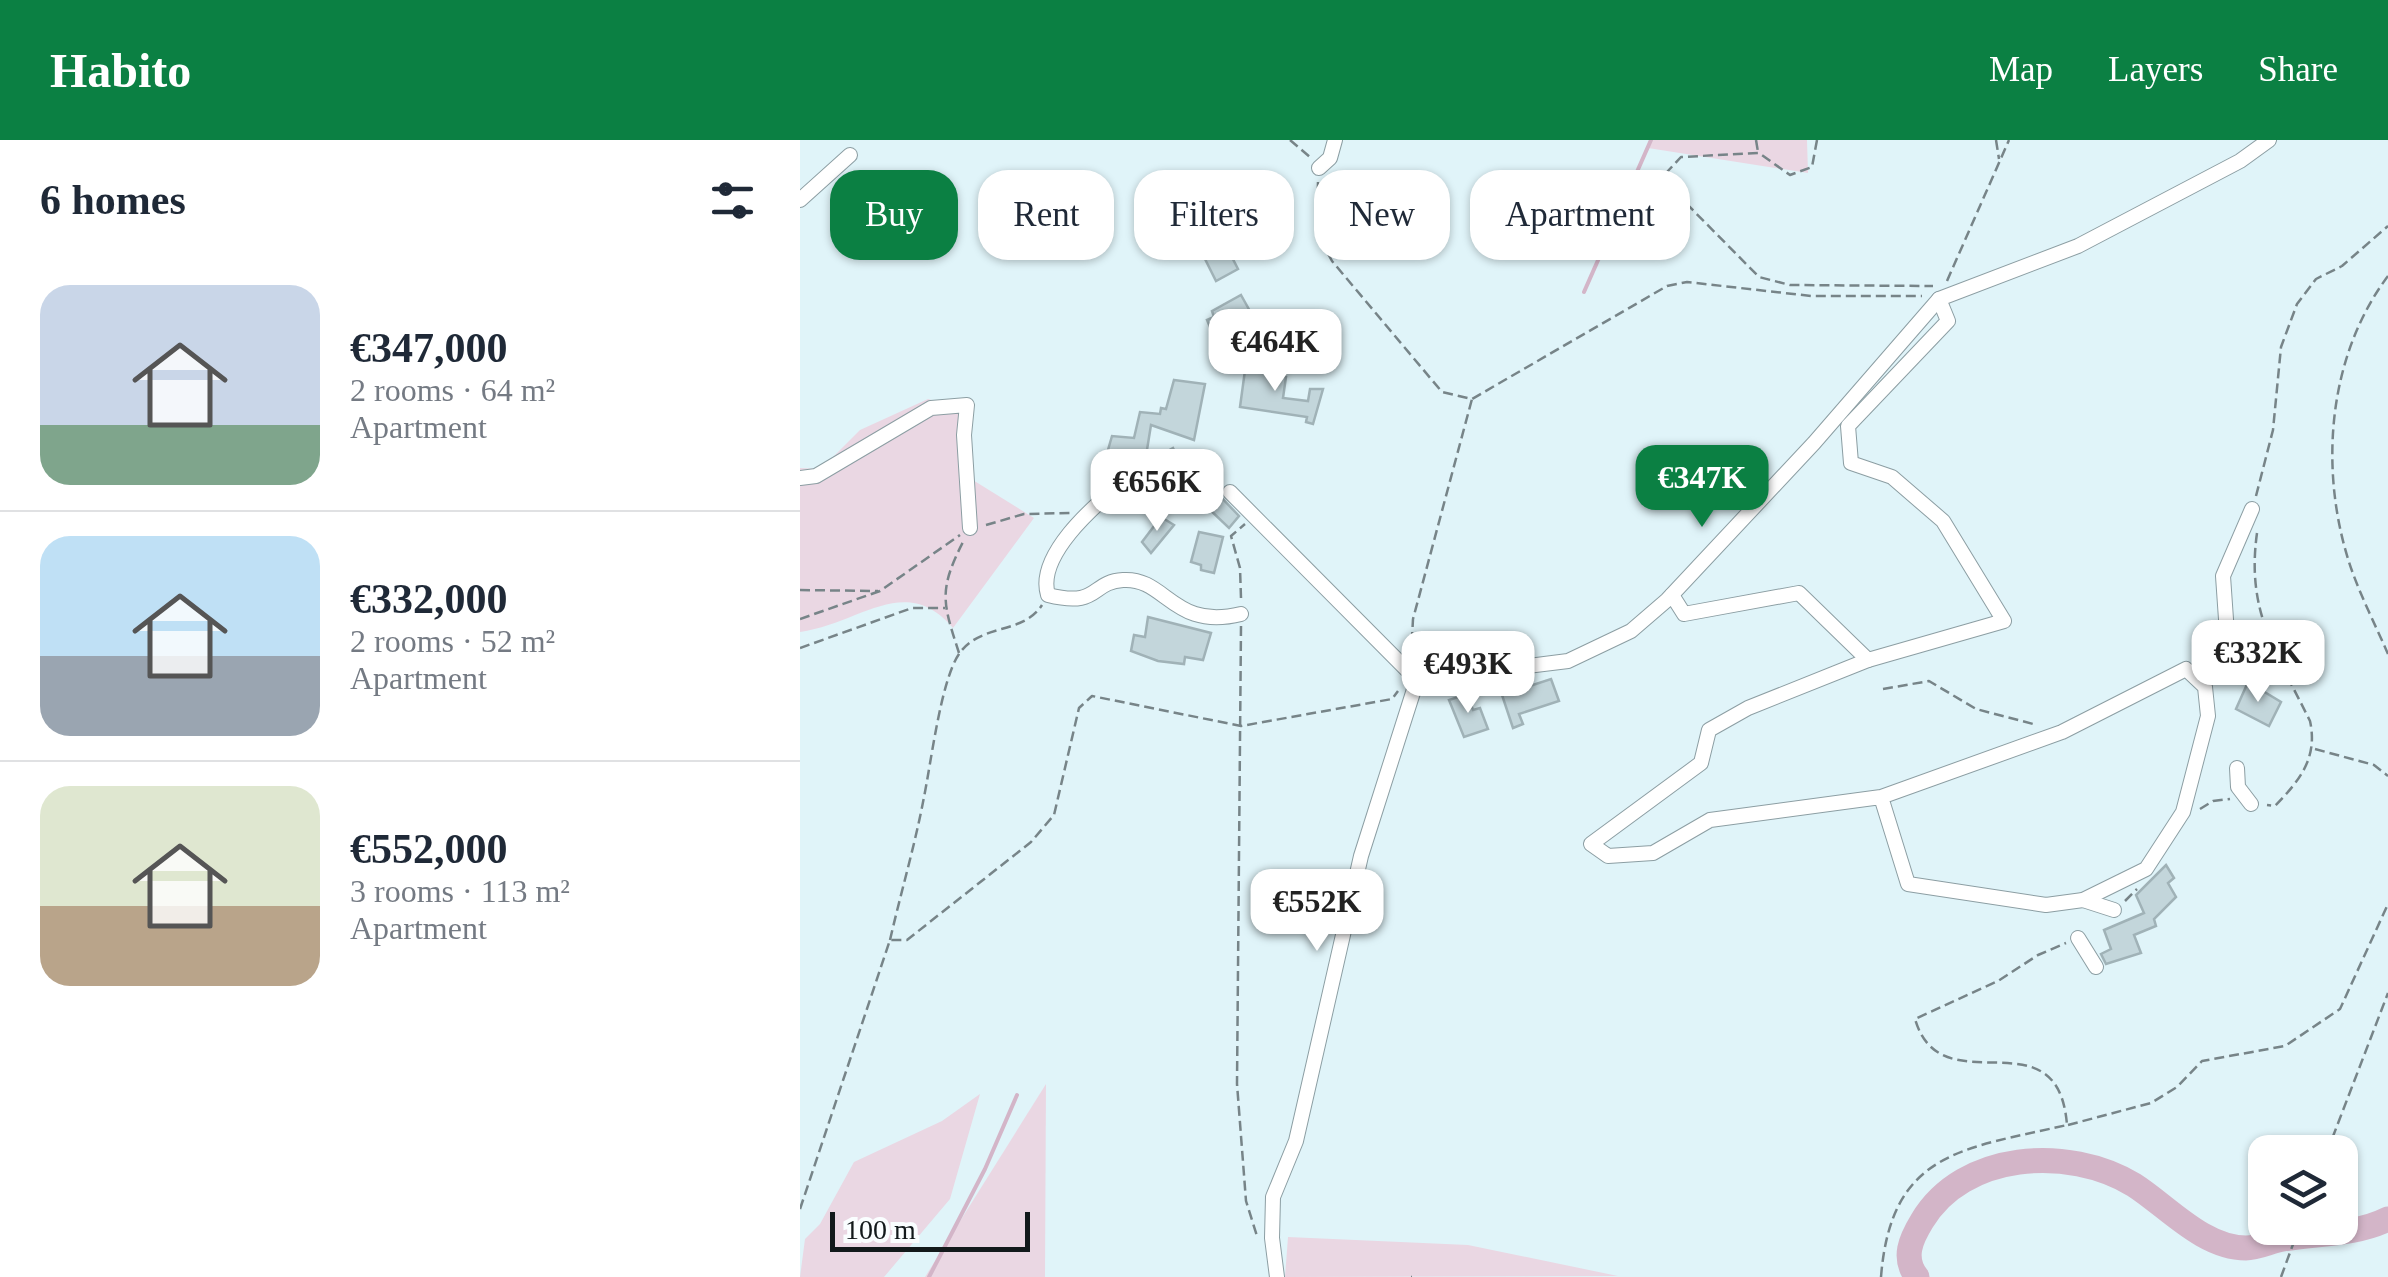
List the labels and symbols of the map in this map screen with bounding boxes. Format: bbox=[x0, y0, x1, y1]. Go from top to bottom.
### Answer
pin: €464K bbox=[1205, 309, 1345, 394]
pin: €347K bbox=[1632, 445, 1772, 530]
pin: €656K bbox=[1087, 449, 1227, 534]
pin: €332K bbox=[2188, 620, 2328, 705]
pin: €493K bbox=[1398, 631, 1538, 716]
pin: €552K bbox=[1247, 869, 1387, 954]
scale bar bbox=[830, 1207, 1030, 1252]

